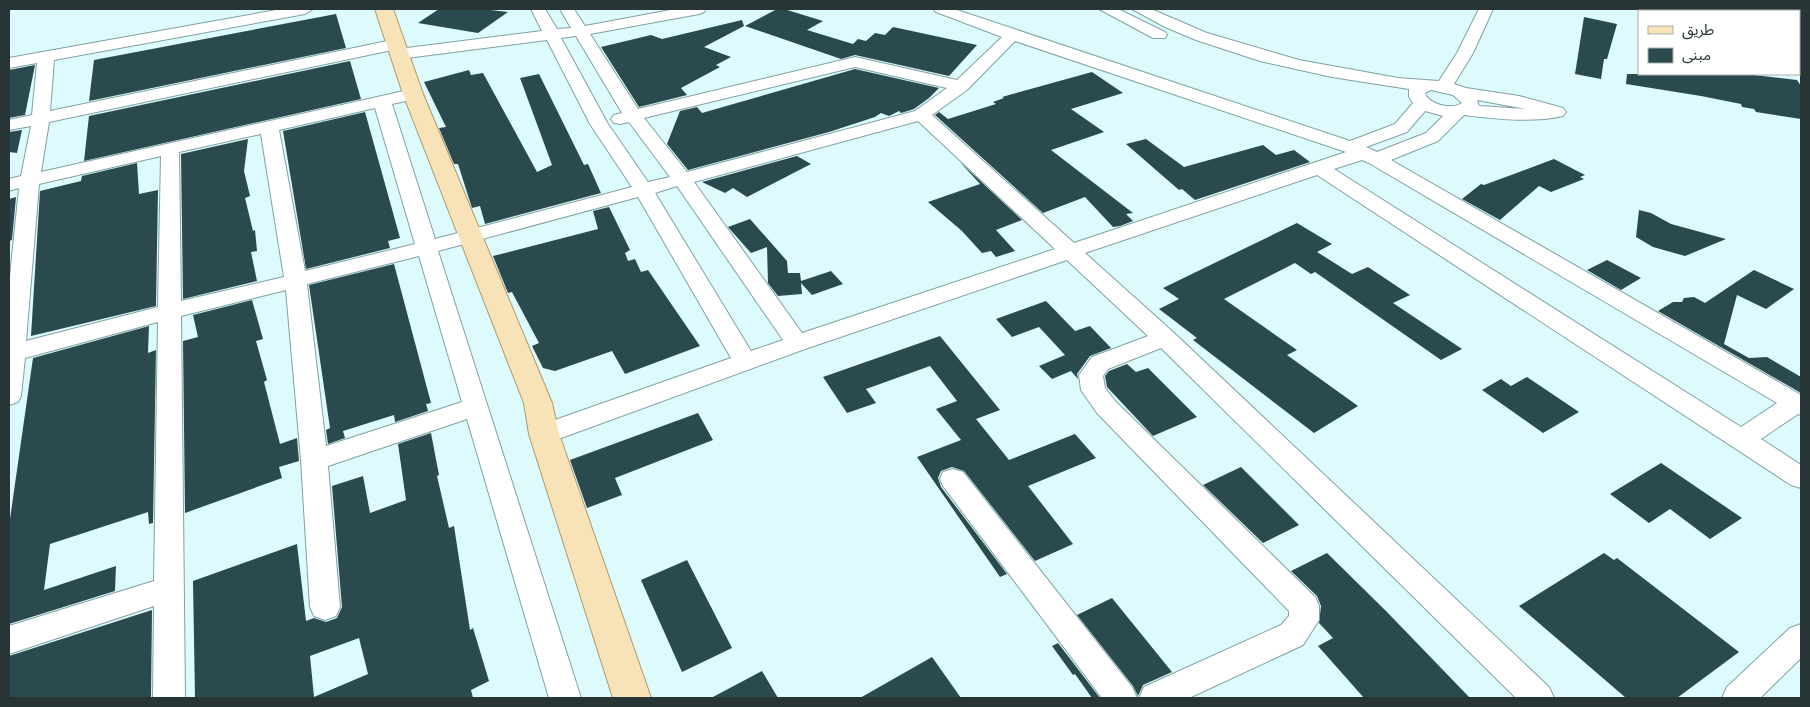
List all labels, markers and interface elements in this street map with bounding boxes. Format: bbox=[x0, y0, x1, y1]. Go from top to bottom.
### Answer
legend bbox=[1638, 10, 1800, 75]
text: طريق bbox=[1682, 20, 1714, 40]
text: مبنى bbox=[1682, 45, 1711, 64]

